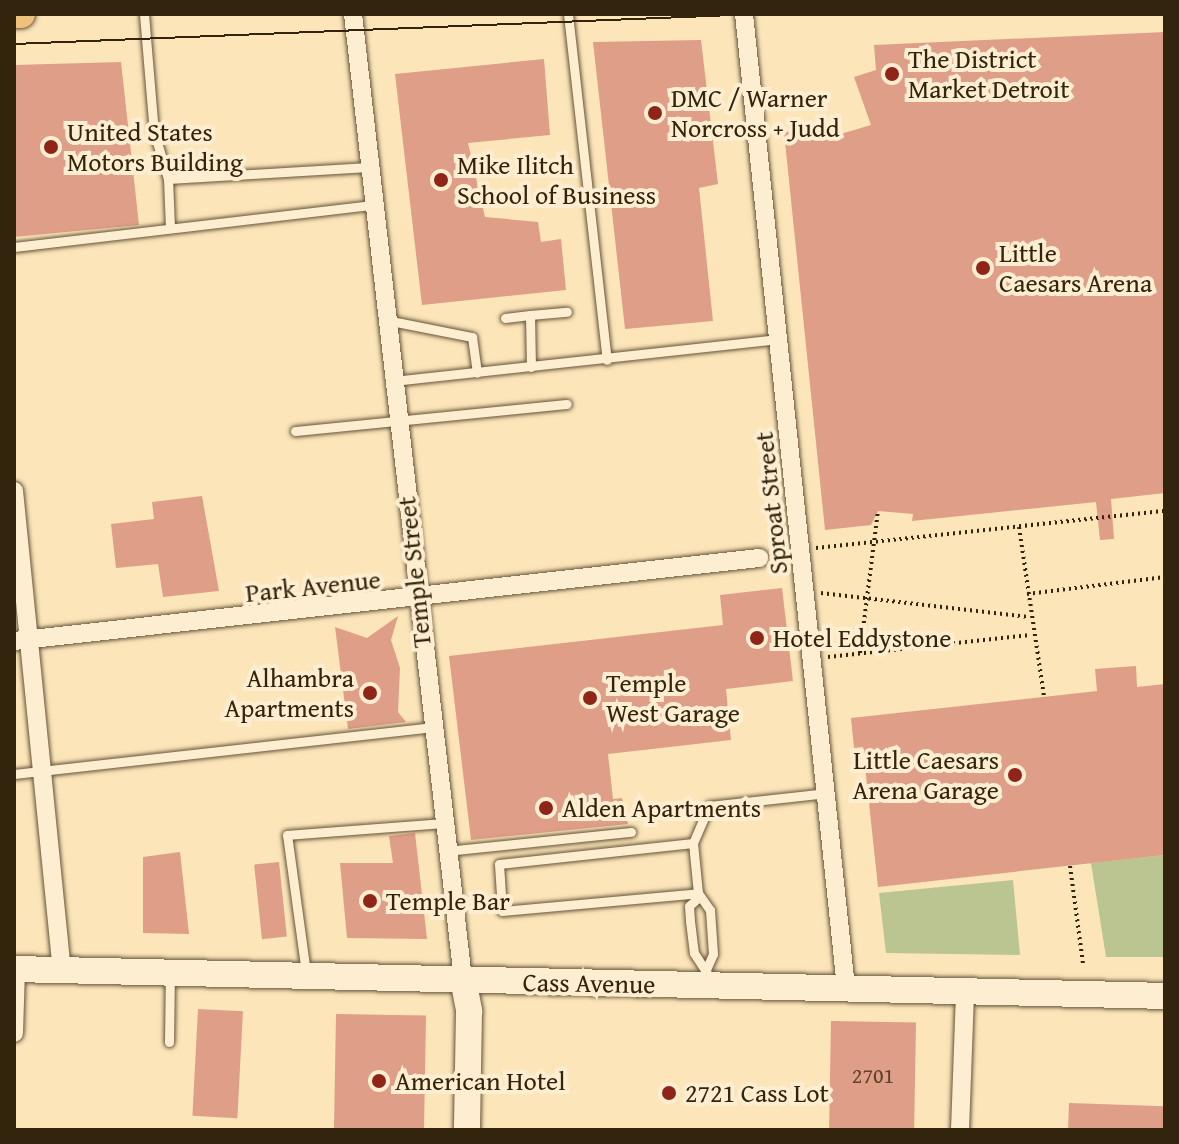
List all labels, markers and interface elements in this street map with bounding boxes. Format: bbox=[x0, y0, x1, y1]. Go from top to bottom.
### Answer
place label: The District Market Detroit bbox=[908, 43, 1069, 104]
marker: The District Market Detroit bbox=[883, 65, 901, 83]
place label: DMC / Warner Norcross + Judd bbox=[671, 82, 840, 144]
marker: DMC / Warner Norcross + Judd bbox=[646, 104, 664, 122]
place label: United States Motors Building bbox=[67, 116, 243, 178]
marker: United States Motors Building bbox=[42, 138, 60, 156]
place label: Mike Ilitch School of Business bbox=[457, 149, 656, 210]
marker: Mike Ilitch School of Business bbox=[432, 171, 450, 189]
place label: Little Caesars Arena bbox=[999, 237, 1152, 298]
marker: Little Caesars Arena bbox=[974, 259, 992, 277]
street label: Sproat Street bbox=[748, 430, 794, 576]
street label: Temple Street bbox=[391, 495, 437, 649]
street label: Park Avenue bbox=[244, 563, 382, 609]
place label: Hotel Eddystone bbox=[773, 622, 951, 654]
marker: Hotel Eddystone bbox=[748, 629, 766, 647]
place label: Alhambra Apartments bbox=[224, 662, 354, 724]
place label: Temple West Garage bbox=[606, 667, 740, 728]
marker: Alhambra Apartments bbox=[361, 684, 379, 702]
marker: Temple West Garage bbox=[581, 689, 599, 707]
place label: Little Caesars Arena Garage bbox=[853, 744, 999, 806]
marker: Little Caesars Arena Garage bbox=[1006, 766, 1024, 784]
place label: Alden Apartments bbox=[562, 792, 761, 824]
marker: Alden Apartments bbox=[537, 799, 555, 817]
place label: Temple Bar bbox=[386, 885, 510, 917]
marker: Temple Bar bbox=[361, 892, 379, 910]
street label: Cass Avenue bbox=[522, 966, 656, 1000]
house number: 2701 bbox=[852, 1063, 894, 1089]
place label: American Hotel bbox=[395, 1065, 566, 1097]
marker: American Hotel bbox=[370, 1072, 388, 1090]
place label: 2721 Cass Lot bbox=[685, 1077, 829, 1109]
marker: 2721 Cass Lot bbox=[660, 1084, 678, 1102]

